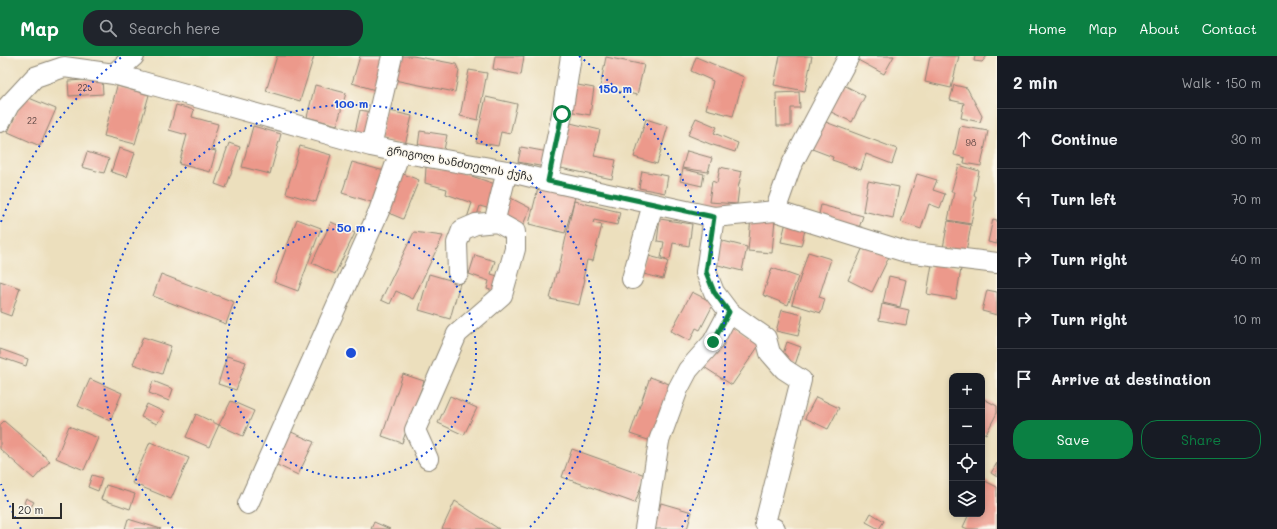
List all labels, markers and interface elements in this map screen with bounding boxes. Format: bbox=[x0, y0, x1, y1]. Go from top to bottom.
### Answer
search box bbox=[83, 10, 363, 46]
text: Map bbox=[20, 16, 59, 41]
icon: search bbox=[97, 17, 119, 39]
text: Search here bbox=[129, 18, 220, 38]
text: Home bbox=[1028, 19, 1066, 38]
text: Map bbox=[1088, 19, 1117, 38]
text: About bbox=[1139, 19, 1180, 38]
text: Contact bbox=[1202, 19, 1257, 38]
text: 2 min bbox=[1013, 71, 1058, 93]
text: Walk · 150 m bbox=[1181, 74, 1261, 91]
text: 150 m bbox=[598, 80, 632, 96]
house number: 22ა bbox=[78, 82, 93, 93]
text: 100 m bbox=[334, 95, 368, 111]
route start bbox=[553, 105, 571, 123]
house number: 22 bbox=[27, 115, 37, 126]
icon: ahead bbox=[1013, 128, 1035, 150]
text: Continue bbox=[1051, 129, 1118, 149]
text: 30 m bbox=[1231, 130, 1261, 147]
house number: 98 bbox=[966, 137, 977, 148]
street label: გრიგოლ ხანძთელის ქუჩა bbox=[386, 141, 534, 184]
icon: left bbox=[1013, 188, 1035, 210]
text: Turn left bbox=[1051, 189, 1116, 209]
text: 70 m bbox=[1231, 190, 1261, 207]
text: 50 m bbox=[337, 219, 365, 235]
icon: right bbox=[1013, 248, 1035, 270]
text: Turn right bbox=[1051, 249, 1128, 269]
text: 40 m bbox=[1231, 250, 1261, 267]
icon: right bbox=[1013, 308, 1035, 330]
text: Turn right bbox=[1051, 309, 1128, 329]
text: 10 m bbox=[1233, 310, 1261, 327]
route end bbox=[704, 333, 722, 351]
centre of rings bbox=[344, 346, 358, 360]
icon: arrive bbox=[1013, 368, 1035, 390]
text: Arrive at destination bbox=[1051, 369, 1211, 389]
map controls bbox=[949, 373, 985, 517]
button: + bbox=[949, 373, 985, 409]
button: − bbox=[949, 409, 985, 445]
button: Save bbox=[1013, 420, 1133, 459]
button: Share bbox=[1141, 420, 1261, 459]
button: locate bbox=[949, 445, 985, 481]
button: layers bbox=[949, 481, 985, 517]
scale bar bbox=[12, 501, 62, 520]
text: 20 m bbox=[18, 502, 43, 517]

